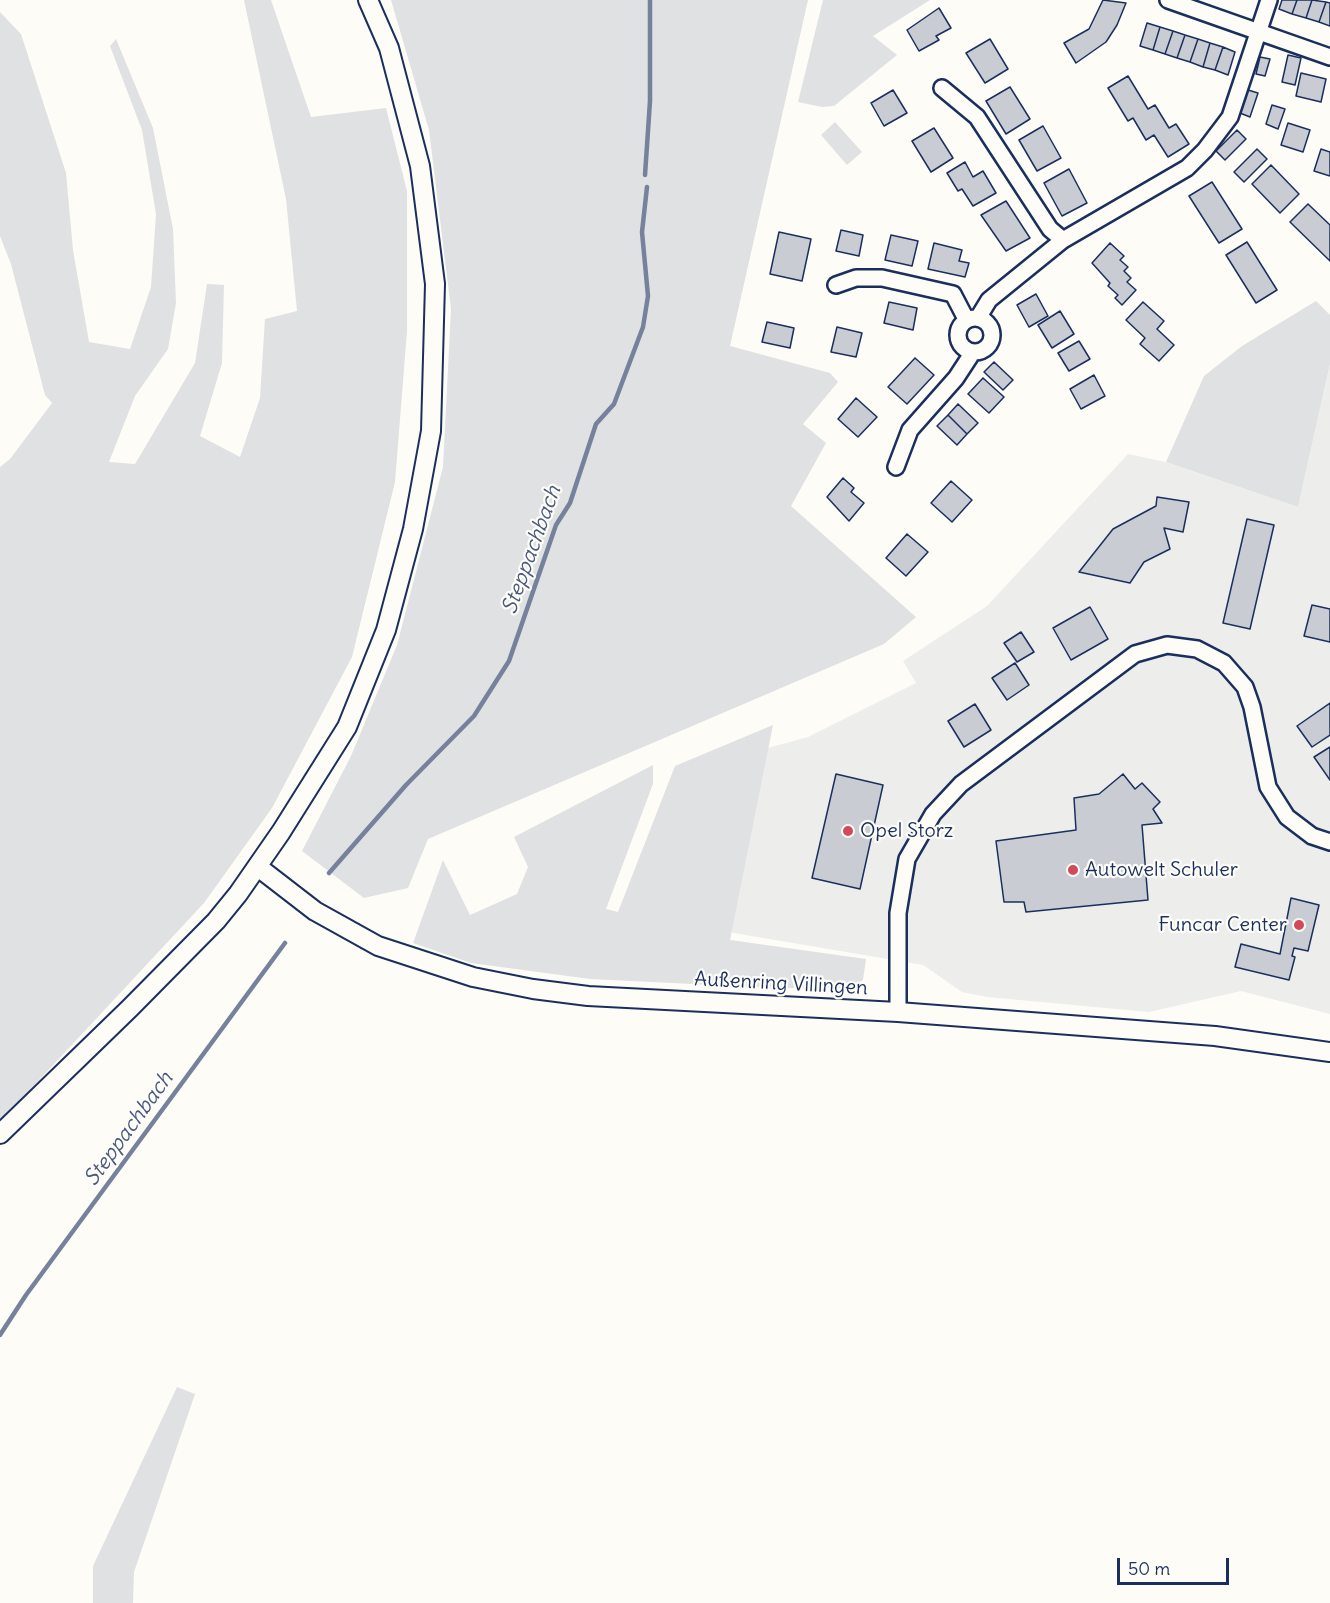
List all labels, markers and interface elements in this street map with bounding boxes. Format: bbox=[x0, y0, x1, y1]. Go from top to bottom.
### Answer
water label: Steppachbach bbox=[497, 483, 567, 617]
place label: Opel Storz bbox=[860, 819, 953, 843]
marker: Opel Storz bbox=[841, 824, 855, 838]
place label: Autowelt Schuler bbox=[1085, 858, 1238, 882]
marker: Autowelt Schuler bbox=[1066, 863, 1080, 877]
place label: Funcar Center bbox=[1159, 913, 1287, 937]
marker: Funcar Center bbox=[1292, 918, 1306, 932]
street label: Außenring Villingen bbox=[694, 967, 868, 1001]
water label: Steppachbach bbox=[79, 1067, 179, 1191]
scale bar bbox=[1120, 1546, 1232, 1584]
text: 50 m bbox=[1128, 1557, 1170, 1580]

